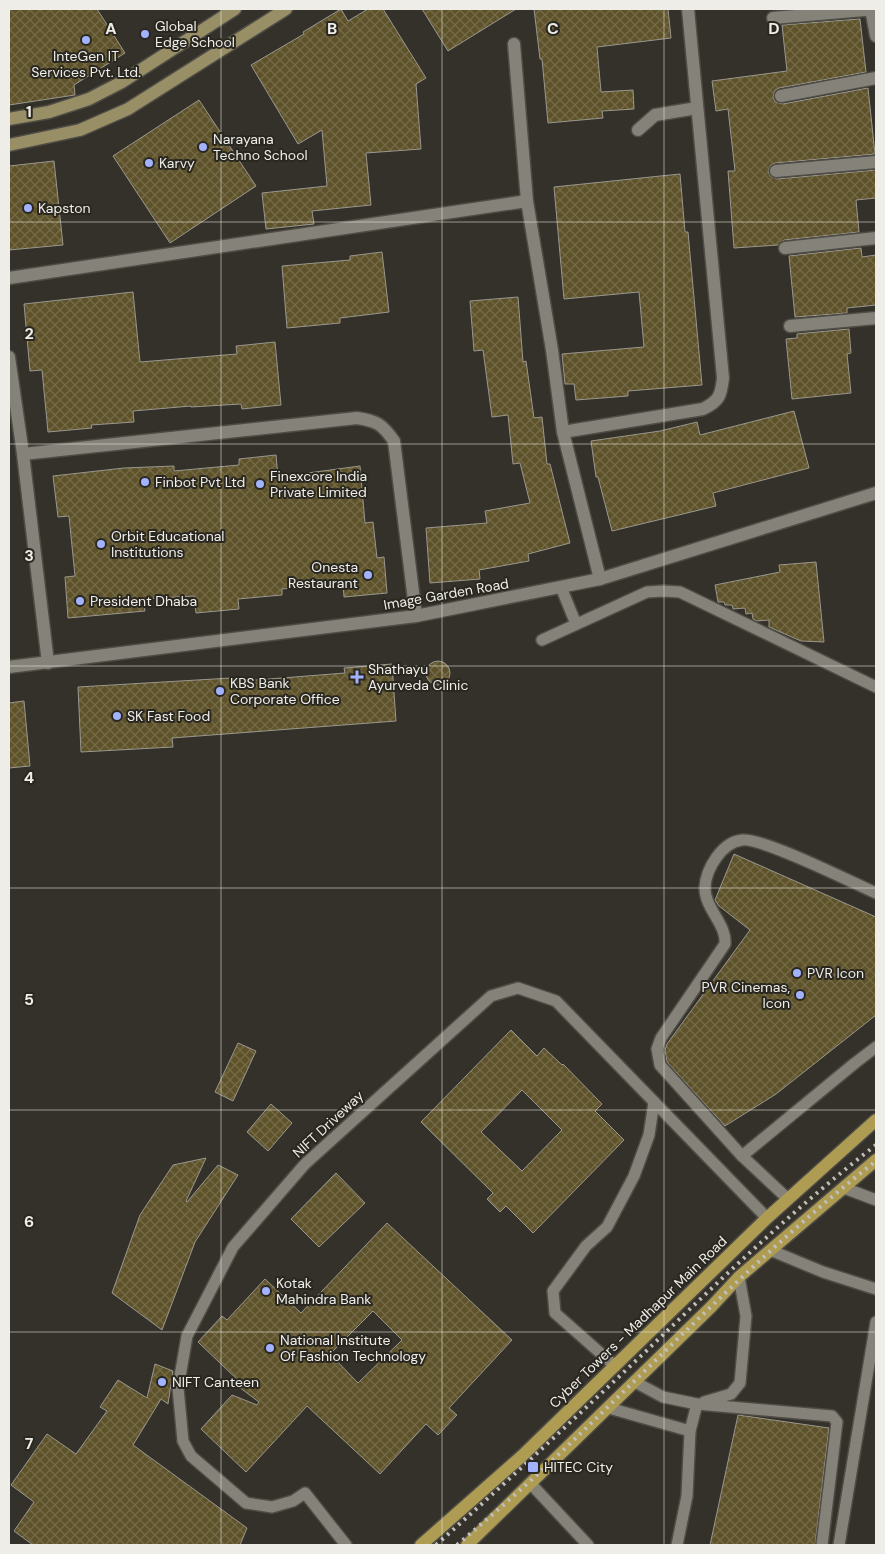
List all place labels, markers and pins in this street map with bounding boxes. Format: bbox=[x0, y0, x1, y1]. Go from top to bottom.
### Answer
place label: Global Edge School bbox=[155, 17, 235, 51]
marker: Global Edge School bbox=[139, 28, 151, 40]
marker: InteGen IT Services Pvt. Ltd. bbox=[80, 34, 92, 46]
place label: InteGen IT Services Pvt. Ltd. bbox=[31, 47, 141, 81]
place label: Narayana Techno School bbox=[213, 130, 308, 164]
marker: Narayana Techno School bbox=[197, 141, 209, 153]
place label: Karvy bbox=[159, 154, 195, 172]
marker: Karvy bbox=[143, 157, 155, 169]
place label: Kapston bbox=[38, 199, 91, 217]
marker: Kapston bbox=[22, 202, 34, 214]
place label: Finexcore India Private Limited bbox=[270, 467, 367, 501]
place label: Finbot Pvt Ltd bbox=[155, 473, 245, 491]
marker: Finbot Pvt Ltd bbox=[139, 476, 151, 488]
marker: Finexcore India Private Limited bbox=[254, 478, 266, 490]
place label: Orbit Educational Institutions bbox=[111, 527, 224, 561]
marker: Orbit Educational Institutions bbox=[95, 538, 107, 550]
place label: Onesta Restaurant bbox=[288, 558, 358, 592]
marker: Onesta Restaurant bbox=[362, 569, 374, 581]
place label: President Dhaba bbox=[90, 592, 197, 610]
marker: President Dhaba bbox=[74, 595, 86, 607]
place label: Shathayu Ayurveda Clinic bbox=[368, 660, 468, 694]
marker: Shathayu Ayurveda Clinic bbox=[350, 670, 364, 684]
place label: KBS Bank Corporate Office bbox=[230, 674, 340, 708]
marker: KBS Bank Corporate Office bbox=[214, 685, 226, 697]
place label: SK Fast Food bbox=[127, 707, 210, 725]
marker: SK Fast Food bbox=[111, 710, 123, 722]
place label: PVR Icon bbox=[807, 964, 864, 982]
marker: PVR Icon bbox=[791, 967, 803, 979]
place label: PVR Cinemas, Icon bbox=[701, 978, 790, 1012]
marker: PVR Cinemas, Icon bbox=[794, 989, 806, 1001]
place label: Kotak Mahindra Bank bbox=[276, 1274, 371, 1308]
marker: Kotak Mahindra Bank bbox=[260, 1285, 272, 1297]
place label: National Institute Of Fashion Technology bbox=[280, 1331, 426, 1365]
marker: National Institute Of Fashion Technology bbox=[264, 1342, 276, 1354]
place label: NIFT Canteen bbox=[172, 1373, 259, 1391]
marker: NIFT Canteen bbox=[156, 1376, 168, 1388]
place label: HITEC City bbox=[544, 1458, 613, 1476]
marker: HITEC City bbox=[526, 1460, 540, 1474]

